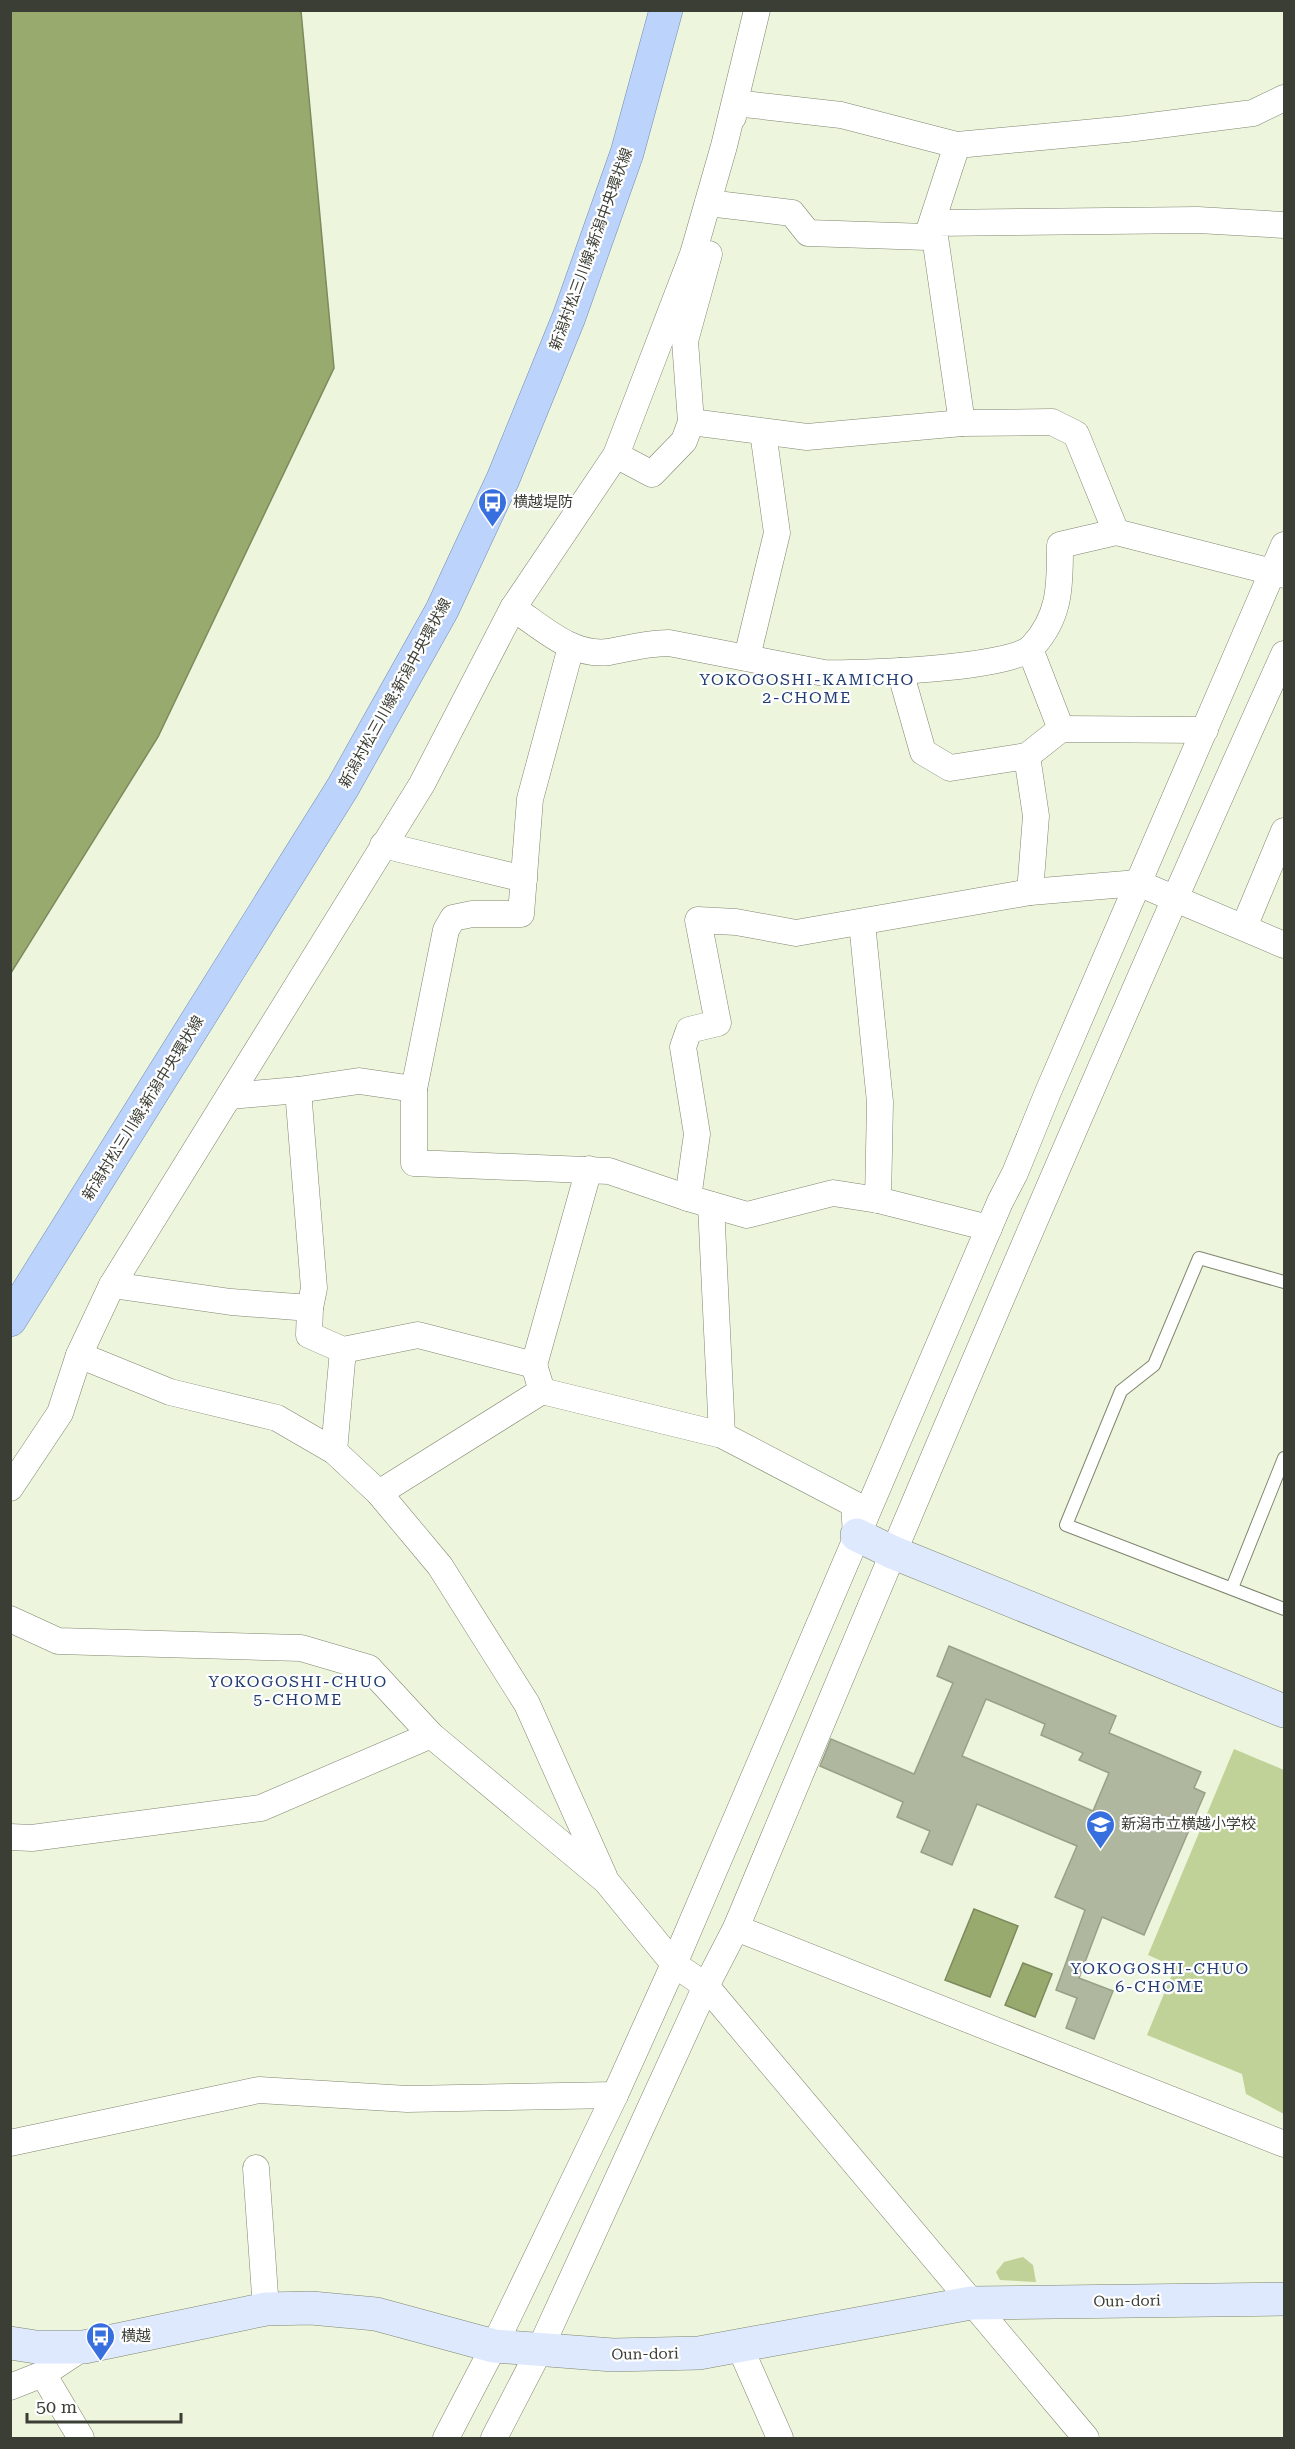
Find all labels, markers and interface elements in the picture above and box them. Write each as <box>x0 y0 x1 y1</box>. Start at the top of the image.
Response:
street label: 新潟村松三川線;新潟中央環状線 <box>546 145 636 353</box>
bus stop icon: 横越堤防 <box>476 486 508 528</box>
place label: 横越堤防 <box>513 493 573 511</box>
street label: 新潟村松三川線;新潟中央環状線 <box>335 595 455 791</box>
district label: YOKOGOSHI-KAMICHO 2-CHOME <box>699 670 915 707</box>
street label: 新潟村松三川線;新潟中央環状線 <box>79 1012 207 1204</box>
district label: YOKOGOSHI-CHUO 5-CHOME <box>208 1672 388 1709</box>
school or university icon: 新潟市立横越小学校 <box>1084 1808 1116 1850</box>
place label: 新潟市立横越小学校 <box>1121 1815 1256 1833</box>
district label: YOKOGOSHI-CHUO 6-CHOME <box>1070 1959 1250 1996</box>
street label: Oun-dori <box>1093 2291 1161 2311</box>
bus stop icon: 横越 <box>84 2320 116 2362</box>
place label: 横越 <box>121 2327 151 2345</box>
street label: Oun-dori <box>611 2344 679 2364</box>
scale bar <box>27 2386 182 2424</box>
text: 50 m <box>36 2396 77 2417</box>

